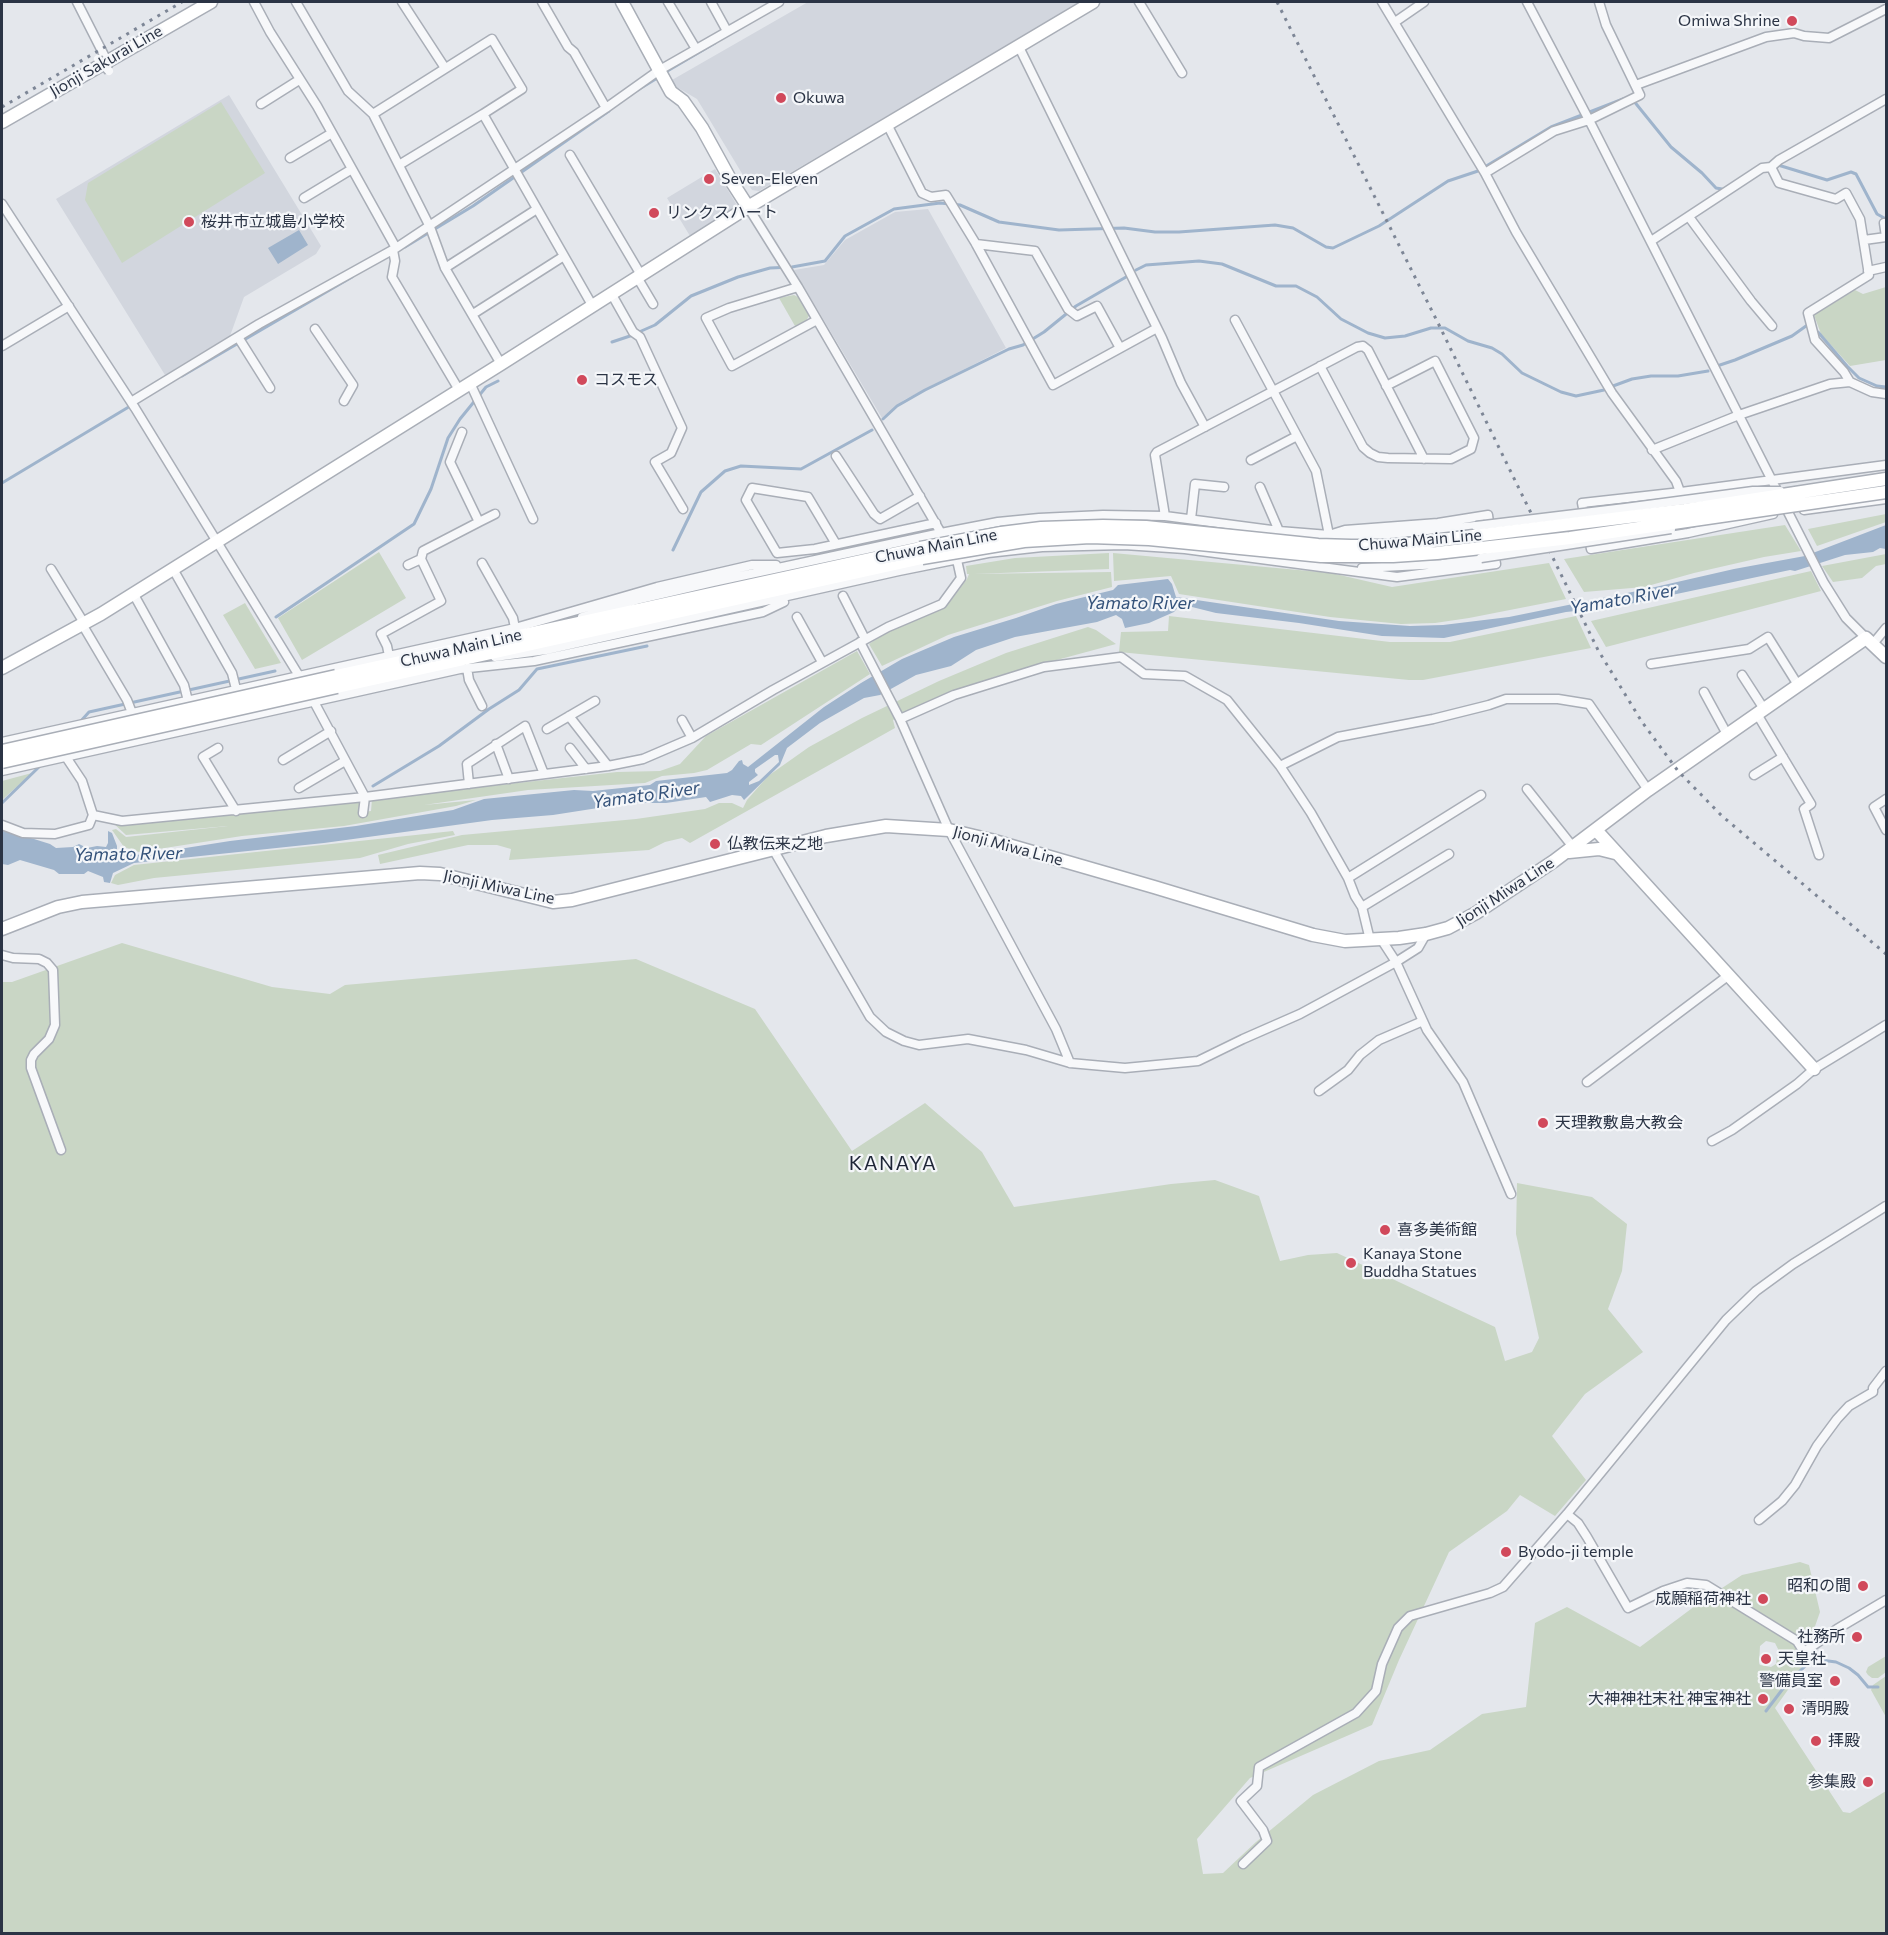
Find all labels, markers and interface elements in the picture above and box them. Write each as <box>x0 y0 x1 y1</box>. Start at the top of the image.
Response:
place label: Omiwa Shrine <box>1678 11 1780 31</box>
marker: Omiwa Shrine <box>1785 14 1799 28</box>
street label: Jionji Sakurai Line <box>46 21 166 101</box>
place label: Okuwa <box>793 88 845 108</box>
marker: Okuwa <box>774 91 788 105</box>
place label: Seven-Eleven <box>721 169 818 189</box>
marker: Seven-Eleven <box>702 172 716 186</box>
place label: リンクスハート <box>666 203 778 223</box>
marker: リンクスハート <box>647 206 661 220</box>
place label: 桜井市立城島小学校 <box>201 212 345 232</box>
marker: 桜井市立城島小学校 <box>182 215 196 229</box>
place label: コスモス <box>594 370 658 390</box>
marker: コスモス <box>575 373 589 387</box>
street label: Chuwa Main Line <box>873 525 999 567</box>
street label: Chuwa Main Line <box>1357 525 1483 555</box>
water label: Yamato River <box>1568 579 1678 619</box>
water label: Yamato River <box>1086 592 1194 614</box>
street label: Chuwa Main Line <box>398 625 524 671</box>
water label: Yamato River <box>591 777 701 813</box>
street label: Jionji Miwa Line <box>951 822 1065 870</box>
place label: 仏教伝来之地 <box>727 834 823 854</box>
marker: 仏教伝来之地 <box>708 837 722 851</box>
water label: Yamato River <box>74 842 182 866</box>
street label: Jionji Miwa Line <box>1452 853 1558 931</box>
street label: Jionji Miwa Line <box>442 866 556 908</box>
place label: 天理教敷島大教会 <box>1555 1113 1683 1133</box>
marker: 天理教敷島大教会 <box>1536 1116 1550 1130</box>
district label: KANAYA <box>849 1151 937 1175</box>
place label: 喜多美術館 <box>1397 1220 1477 1240</box>
marker: 喜多美術館 <box>1378 1223 1392 1237</box>
place label: Kanaya Stone Buddha Statues <box>1363 1244 1477 1282</box>
marker: Kanaya Stone Buddha Statues <box>1344 1256 1358 1270</box>
place label: Byodo-ji temple <box>1518 1542 1633 1562</box>
marker: Byodo-ji temple <box>1499 1545 1513 1559</box>
place label: 昭和の間 <box>1787 1576 1851 1596</box>
marker: 昭和の間 <box>1856 1579 1870 1593</box>
place label: 成願稲荷神社 <box>1655 1589 1751 1609</box>
marker: 成願稲荷神社 <box>1756 1592 1770 1606</box>
place label: 社務所 <box>1797 1627 1845 1647</box>
marker: 社務所 <box>1850 1630 1864 1644</box>
place label: 天皇社 <box>1778 1649 1826 1669</box>
marker: 天皇社 <box>1759 1652 1773 1666</box>
place label: 警備員室 <box>1759 1671 1823 1691</box>
marker: 警備員室 <box>1828 1674 1842 1688</box>
place label: 大神神社末社 神宝神社 <box>1588 1689 1751 1709</box>
marker: 大神神社末社 神宝神社 <box>1756 1692 1770 1706</box>
place label: 清明殿 <box>1801 1699 1849 1719</box>
marker: 清明殿 <box>1782 1702 1796 1716</box>
place label: 拝殿 <box>1828 1731 1860 1751</box>
marker: 拝殿 <box>1809 1734 1823 1748</box>
place label: 参集殿 <box>1808 1772 1856 1792</box>
marker: 参集殿 <box>1861 1775 1875 1789</box>

